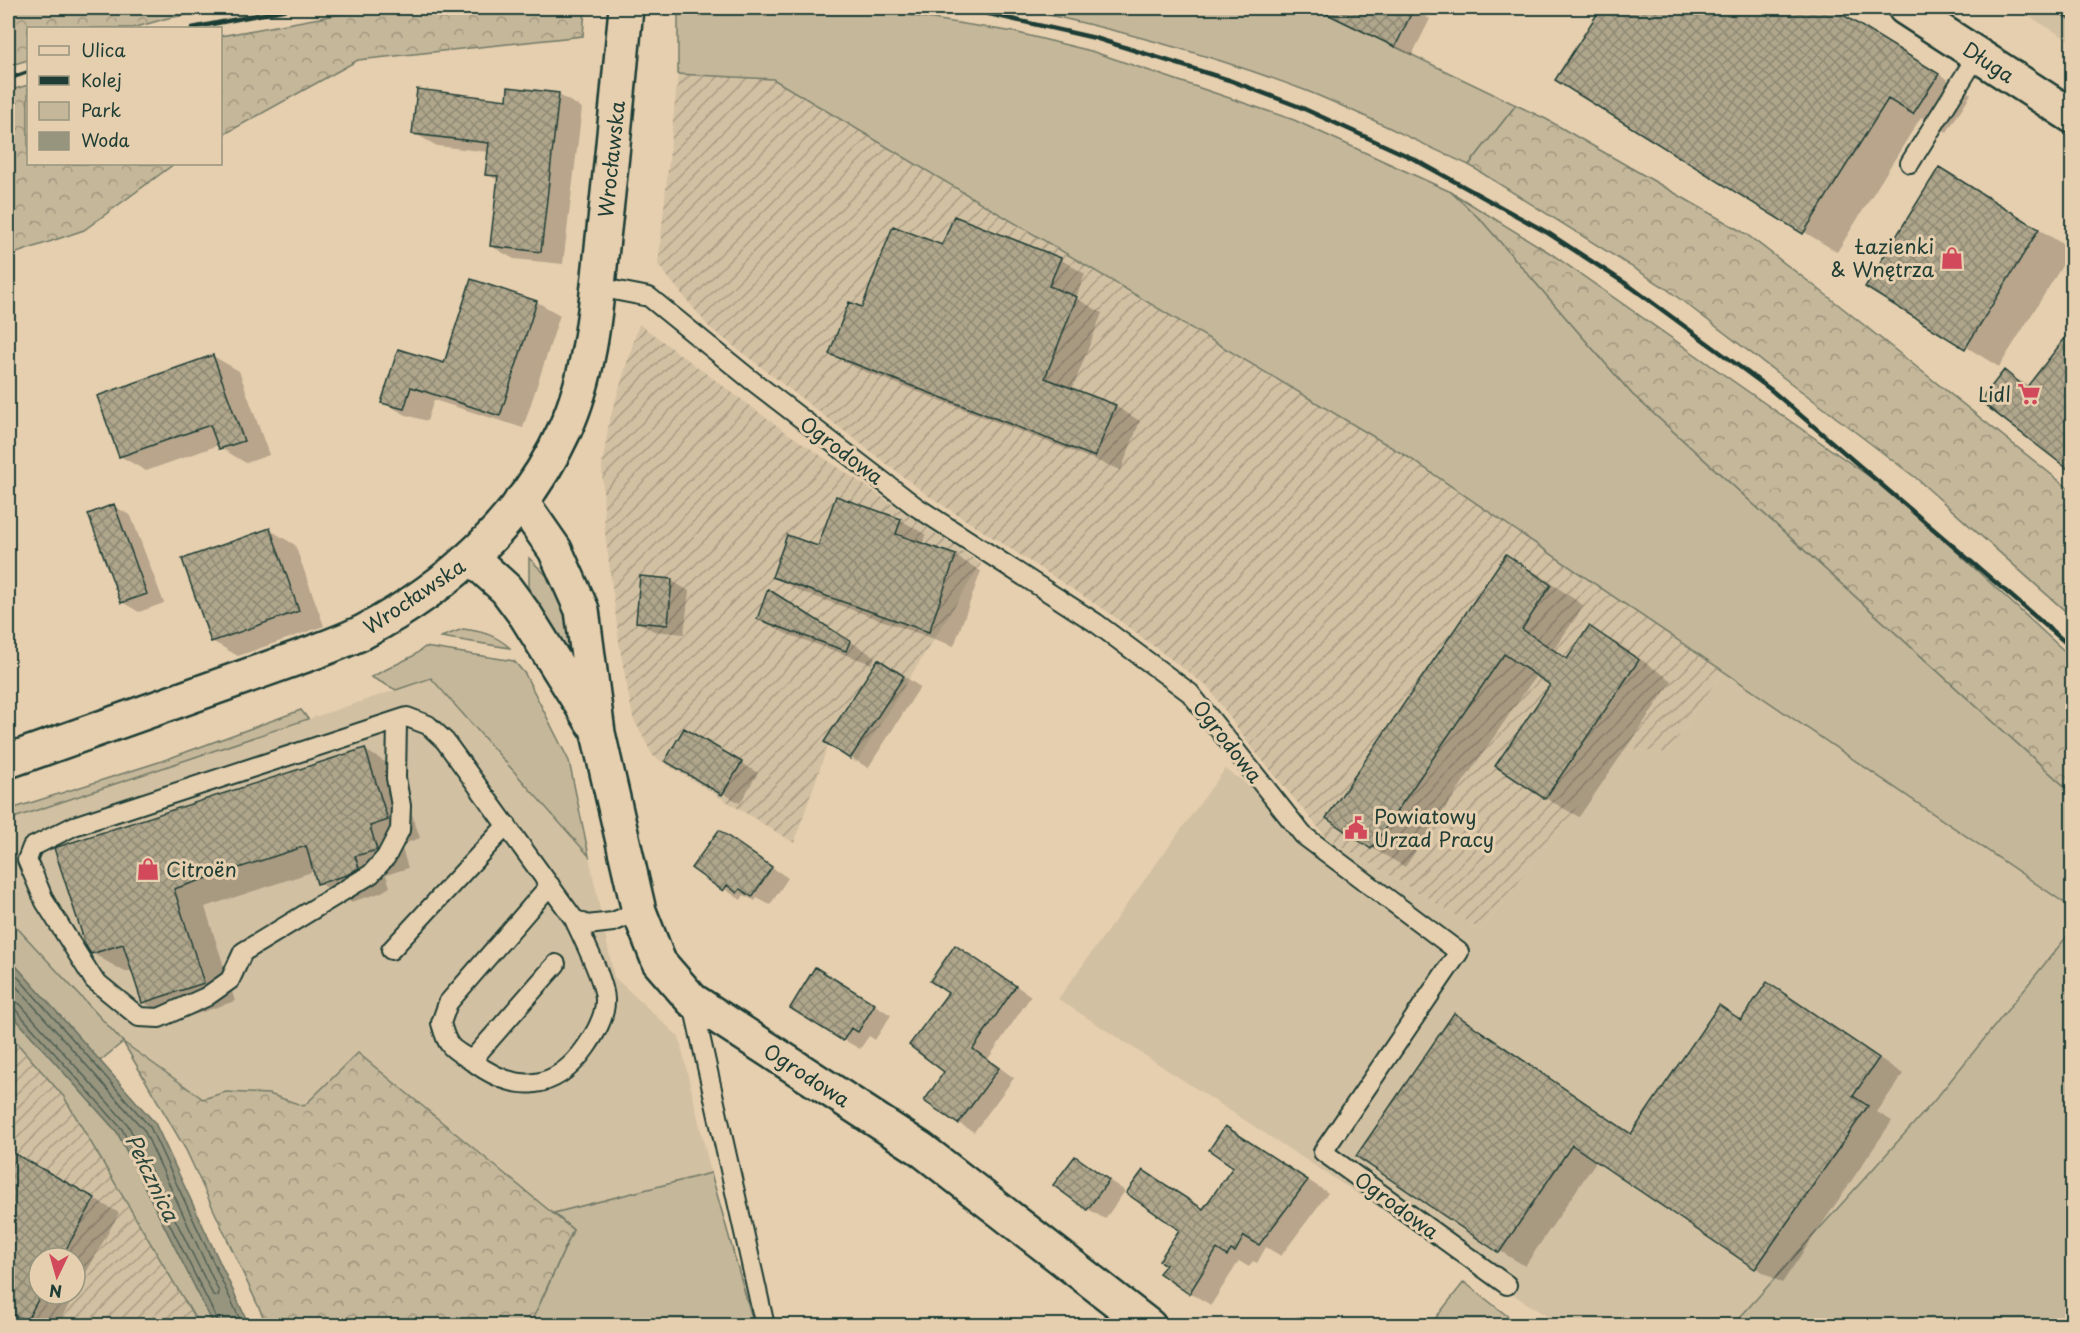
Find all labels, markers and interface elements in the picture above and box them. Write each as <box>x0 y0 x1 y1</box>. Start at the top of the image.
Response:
legend <box>27 27 222 165</box>
street label: Długa <box>1957 34 2021 90</box>
text: Ulica <box>81 36 126 63</box>
text: Kolej <box>81 66 122 93</box>
text: Park <box>81 96 121 123</box>
street label: Wrocławska <box>590 99 632 219</box>
text: Woda <box>81 126 130 153</box>
place label: Łazienki & Wnętrza <box>1831 231 1934 284</box>
shop icon: Łazienki & Wnętrza <box>1939 245 1965 271</box>
place label: Lidl <box>1978 379 2011 409</box>
supermarket icon: Lidl <box>2016 381 2042 407</box>
street label: Ogrodowa <box>794 409 891 492</box>
street label: Wrocławska <box>357 551 471 641</box>
street label: Ogrodowa <box>1186 693 1270 789</box>
place label: Powiatowy Urzad Pracy <box>1374 801 1494 854</box>
public building icon: Powiatowy Urzad Pracy <box>1343 815 1369 841</box>
place label: Citroën <box>166 854 237 884</box>
shop icon: Citroën <box>135 856 161 882</box>
street label: Ogrodowa <box>758 1036 857 1115</box>
water label: Pełcznica <box>118 1128 188 1227</box>
street label: Ogrodowa <box>1349 1164 1446 1246</box>
north arrow <box>27 1246 87 1306</box>
text: N <box>48 1279 63 1304</box>

